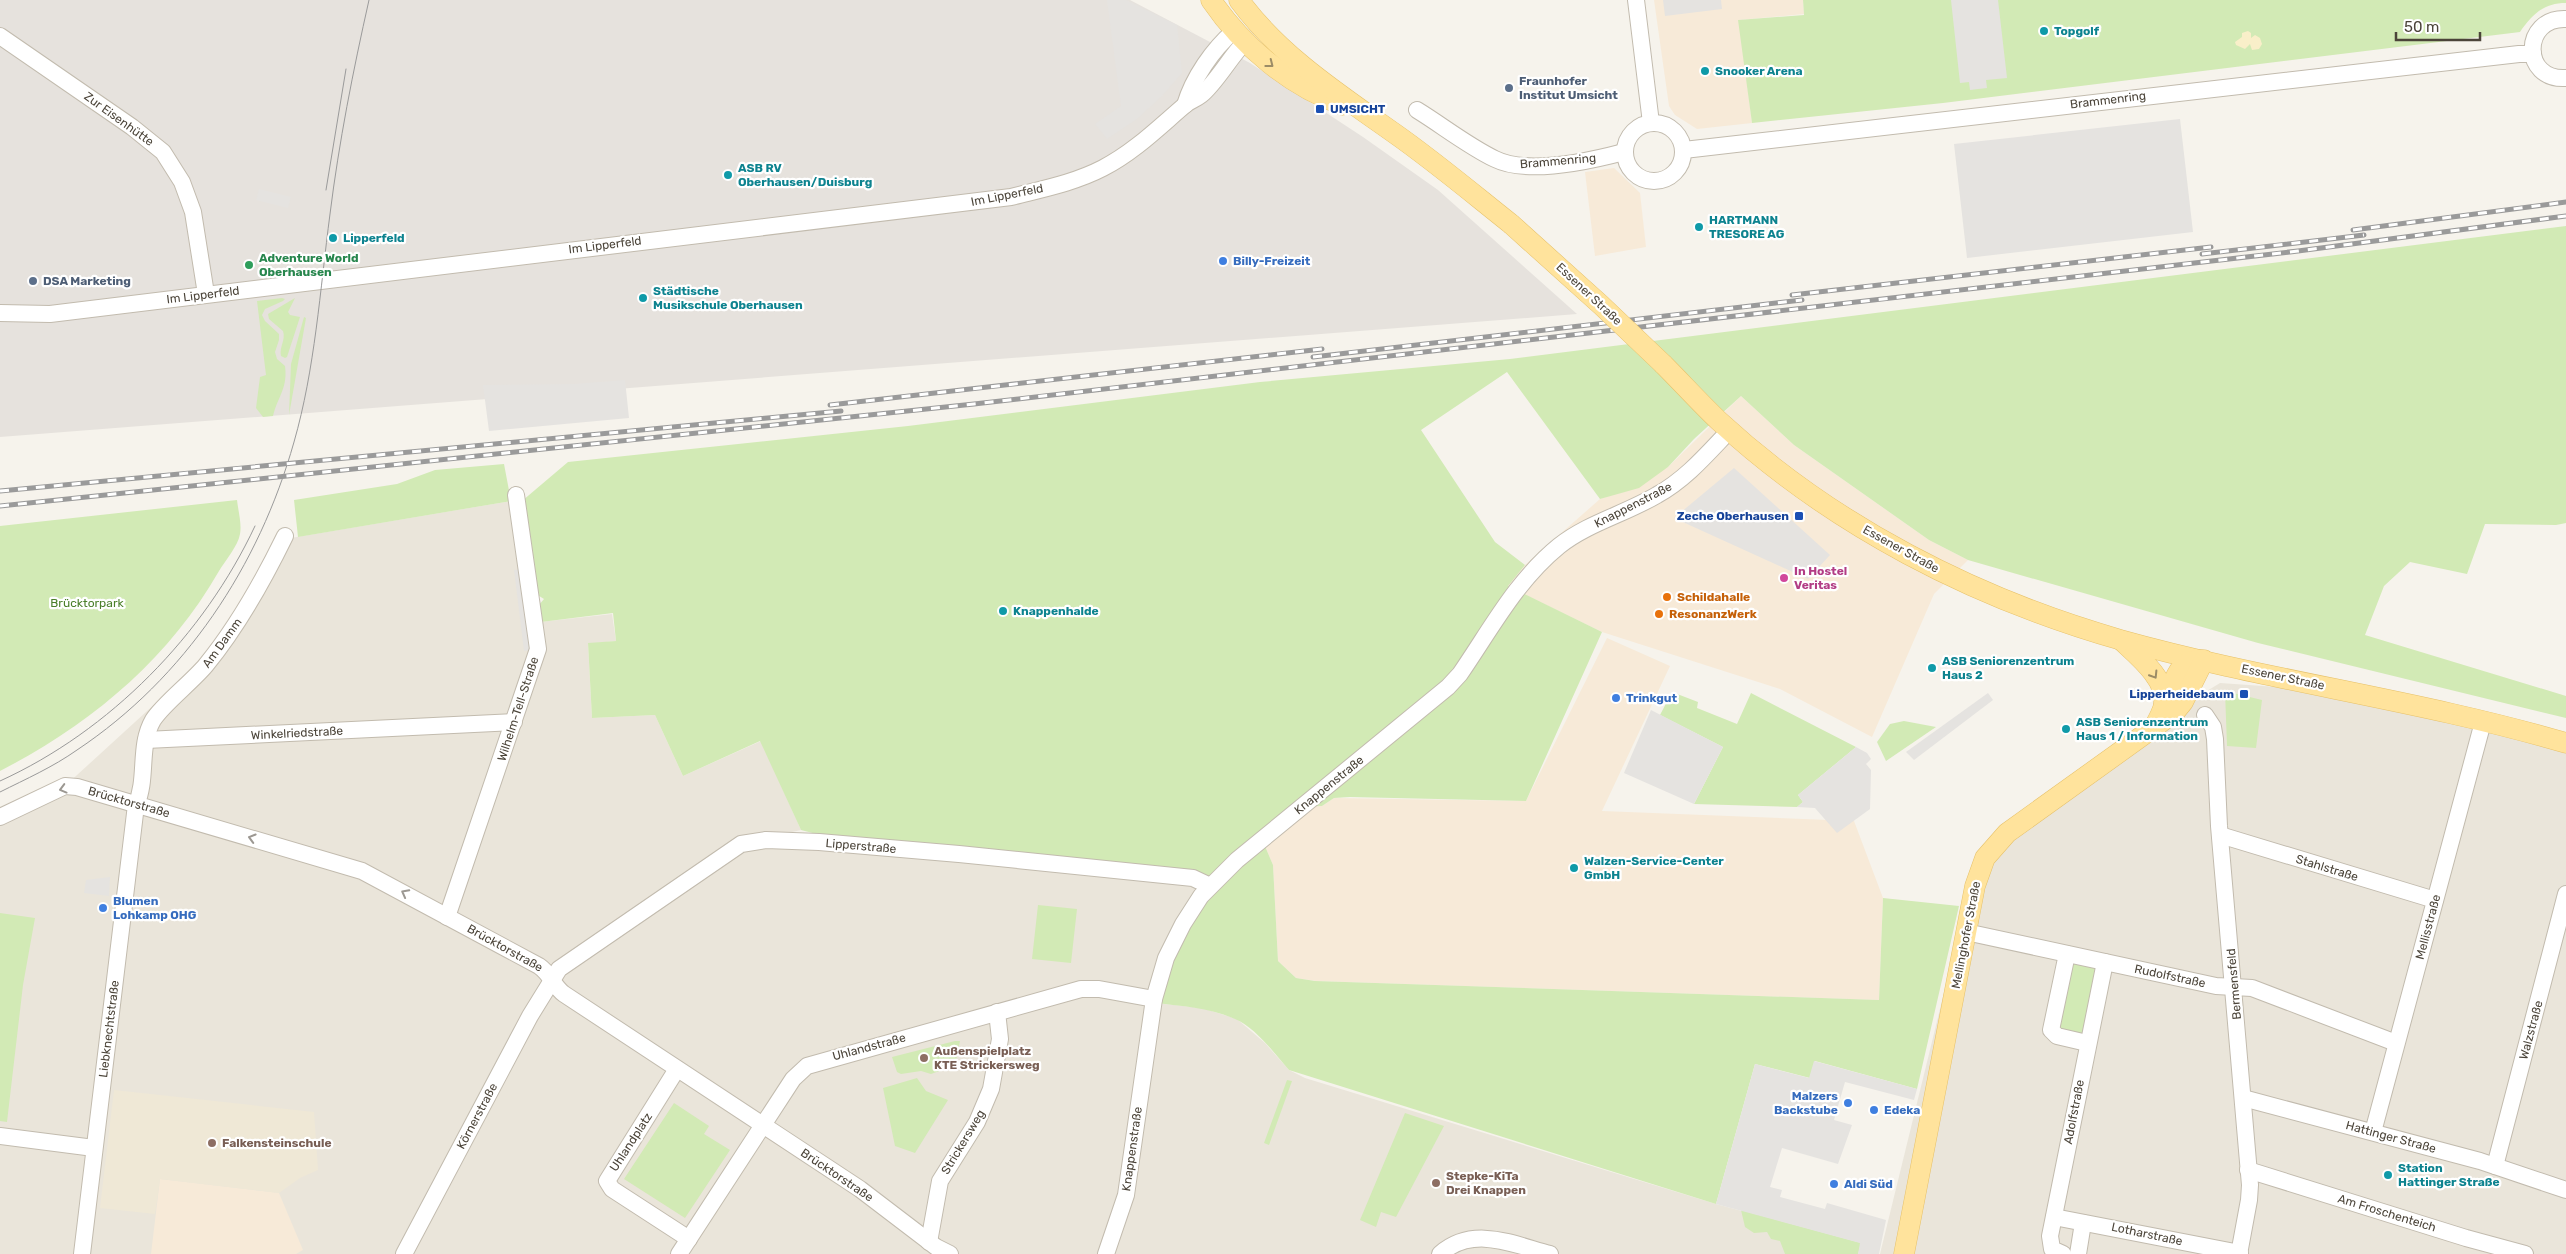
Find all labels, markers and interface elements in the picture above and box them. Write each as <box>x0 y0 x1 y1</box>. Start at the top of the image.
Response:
scale bar <box>2396 10 2480 42</box>
text: 50 m <box>2404 18 2439 36</box>
place label: Topgolf <box>2054 24 2100 38</box>
marker: Topgolf <box>2038 25 2050 37</box>
one-way arrow <box>1264 58 1273 66</box>
place label: Snooker Arena <box>1715 64 1803 78</box>
marker: Snooker Arena <box>1699 65 1711 77</box>
place label: Fraunhofer Institut Umsicht <box>1519 74 1618 102</box>
marker: Fraunhofer Institut Umsicht <box>1503 82 1515 94</box>
street label: Brammenring <box>2069 88 2147 112</box>
street label: Zur Eisenhütte <box>82 89 157 149</box>
place label: UMSICHT <box>1330 102 1386 116</box>
marker: UMSICHT <box>1314 103 1326 115</box>
street label: Brammenring <box>1519 151 1597 171</box>
place label: ASB RV Oberhausen/Duisburg <box>738 161 872 189</box>
marker: ASB RV Oberhausen/Duisburg <box>722 169 734 181</box>
street label: Im Lipperfeld <box>970 181 1044 209</box>
place label: HARTMANN TRESORE AG <box>1709 213 1785 241</box>
marker: HARTMANN TRESORE AG <box>1693 221 1705 233</box>
place label: Lipperfeld <box>343 231 405 245</box>
marker: Lipperfeld <box>327 232 339 244</box>
street label: Im Lipperfeld <box>568 234 642 256</box>
place label: Adventure World Oberhausen <box>259 251 359 279</box>
place label: Billy-Freizeit <box>1233 254 1311 268</box>
marker: Billy-Freizeit <box>1217 255 1229 267</box>
marker: Adventure World Oberhausen <box>243 259 255 271</box>
street label: Essener Straße <box>1553 260 1625 328</box>
place label: DSA Marketing <box>43 274 131 288</box>
marker: DSA Marketing <box>27 275 39 287</box>
street label: Im Lipperfeld <box>166 284 240 306</box>
place label: Städtische Musikschule Oberhausen <box>653 284 803 312</box>
marker: Städtische Musikschule Oberhausen <box>637 292 649 304</box>
street label: Knappenstraße <box>1592 479 1674 531</box>
place label: Zeche Oberhausen <box>1677 509 1789 523</box>
marker: Zeche Oberhausen <box>1793 510 1805 522</box>
street label: Essener Straße <box>1861 522 1942 576</box>
place label: In Hostel Veritas <box>1794 564 1847 592</box>
marker: In Hostel Veritas <box>1778 572 1790 584</box>
place label: Schildahalle <box>1677 590 1750 604</box>
marker: Schildahalle <box>1661 591 1673 603</box>
park label: Brücktorpark <box>50 596 124 610</box>
place label: Knappenhalde <box>1013 604 1099 618</box>
marker: Knappenhalde <box>997 605 1009 617</box>
place label: ResonanzWerk <box>1669 607 1757 621</box>
marker: ResonanzWerk <box>1653 608 1665 620</box>
street label: Am Damm <box>199 615 245 671</box>
place label: ASB Seniorenzentrum Haus 2 <box>1942 654 2074 682</box>
street label: Wilhelm-Tell-Straße <box>494 655 542 763</box>
street label: Essener Straße <box>2240 661 2326 693</box>
marker: ASB Seniorenzentrum Haus 2 <box>1926 662 1938 674</box>
one-way arrow <box>2147 669 2157 678</box>
place label: Lipperheidebaum <box>2129 687 2234 701</box>
marker: Lipperheidebaum <box>2238 688 2250 700</box>
place label: Trinkgut <box>1626 691 1678 705</box>
marker: Trinkgut <box>1610 692 1622 704</box>
place label: ASB Seniorenzentrum Haus 1 / Information <box>2076 715 2208 743</box>
marker: ASB Seniorenzentrum Haus 1 / Information <box>2060 723 2072 735</box>
street label: Winkelriedstraße <box>251 724 344 742</box>
street label: Knappenstraße <box>1292 753 1367 817</box>
one-way arrow <box>59 783 67 794</box>
street label: Brücktorstraße <box>86 784 172 820</box>
one-way arrow <box>249 834 257 844</box>
street label: Lipperstraße <box>825 836 897 856</box>
street label: Stahlstraße <box>2294 852 2360 884</box>
place label: Walzen-Service-Center GmbH <box>1584 854 1724 882</box>
marker: Walzen-Service-Center GmbH <box>1568 862 1580 874</box>
street label: Mellinghofer Straße <box>1949 880 1983 990</box>
one-way arrow <box>401 889 410 899</box>
street label: Mellisstraße <box>2413 893 2443 961</box>
place label: Blumen Lohkamp OHG <box>113 894 197 922</box>
marker: Blumen Lohkamp OHG <box>97 902 109 914</box>
street label: Brücktorstraße <box>465 921 546 975</box>
street label: Bermensfeld <box>2224 948 2244 1020</box>
street label: Rudolfstraße <box>2133 962 2207 990</box>
street label: Liebknechtstraße <box>96 979 122 1078</box>
street label: Walzstraße <box>2516 999 2546 1061</box>
street label: Uhlandstraße <box>831 1030 907 1064</box>
place label: Außenspielplatz KTE Strickersweg <box>934 1044 1040 1072</box>
marker: Außenspielplatz KTE Strickersweg <box>918 1052 930 1064</box>
street label: Adolfstraße <box>2061 1078 2087 1145</box>
street label: Körnerstraße <box>454 1080 500 1151</box>
place label: Malzers Backstube <box>1774 1089 1838 1117</box>
marker: Malzers Backstube <box>1842 1097 1854 1109</box>
place label: Edeka <box>1884 1103 1920 1117</box>
marker: Edeka <box>1868 1104 1880 1116</box>
street label: Knappenstraße <box>1119 1106 1145 1192</box>
street label: Strickersweg <box>938 1107 988 1177</box>
street label: Uhlandplatz <box>607 1110 655 1174</box>
street label: Hattinger Straße <box>2344 1118 2438 1156</box>
place label: Falkensteinschule <box>222 1136 332 1150</box>
marker: Falkensteinschule <box>206 1137 218 1149</box>
street label: Brücktorstraße <box>798 1146 876 1205</box>
place label: Station Hattinger Straße <box>2398 1161 2500 1189</box>
place label: Stepke-KiTa Drei Knappen <box>1446 1169 1526 1197</box>
marker: Station Hattinger Straße <box>2382 1169 2394 1181</box>
marker: Stepke-KiTa Drei Knappen <box>1430 1177 1442 1189</box>
place label: Aldi Süd <box>1844 1177 1893 1191</box>
marker: Aldi Süd <box>1828 1178 1840 1190</box>
street label: Am Froschenteich <box>2336 1191 2438 1235</box>
street label: Lotharstraße <box>2110 1220 2184 1248</box>

